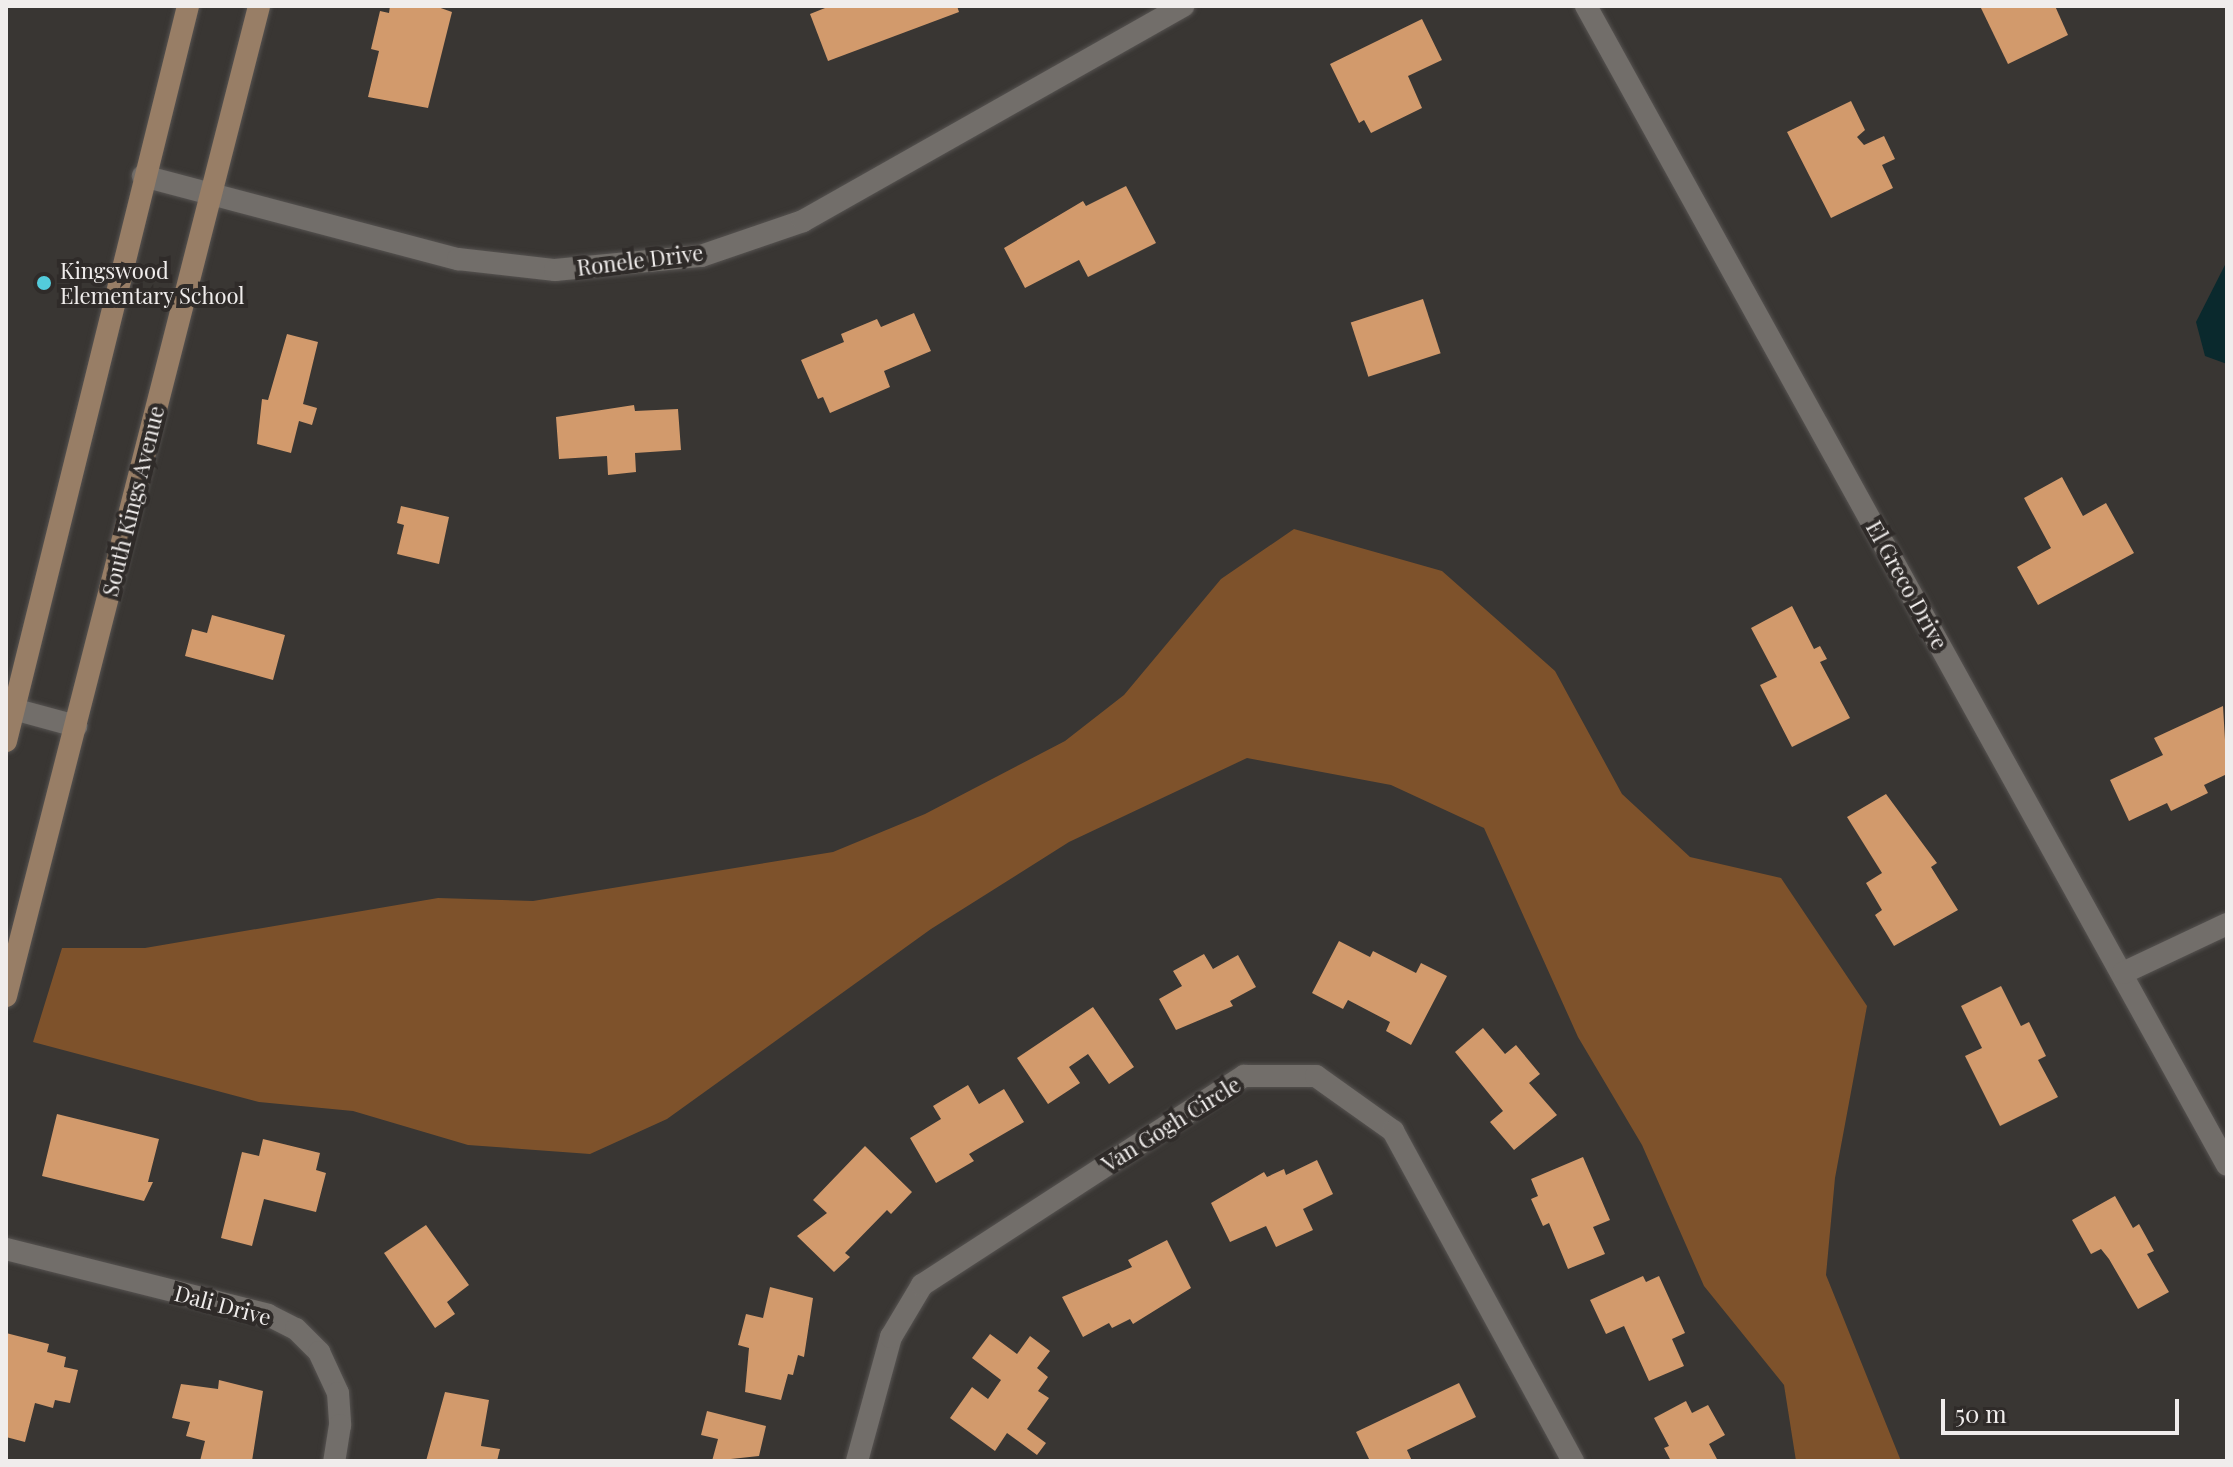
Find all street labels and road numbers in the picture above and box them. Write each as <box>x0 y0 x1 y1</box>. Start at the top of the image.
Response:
street label: Ronele Drive <box>575 239 705 281</box>
street label: South Kings Avenue <box>96 403 170 599</box>
street label: El Greco Drive <box>1861 516 1953 654</box>
street label: Van Gogh Circle <box>1097 1071 1245 1177</box>
street label: Dali Drive <box>172 1279 274 1331</box>

